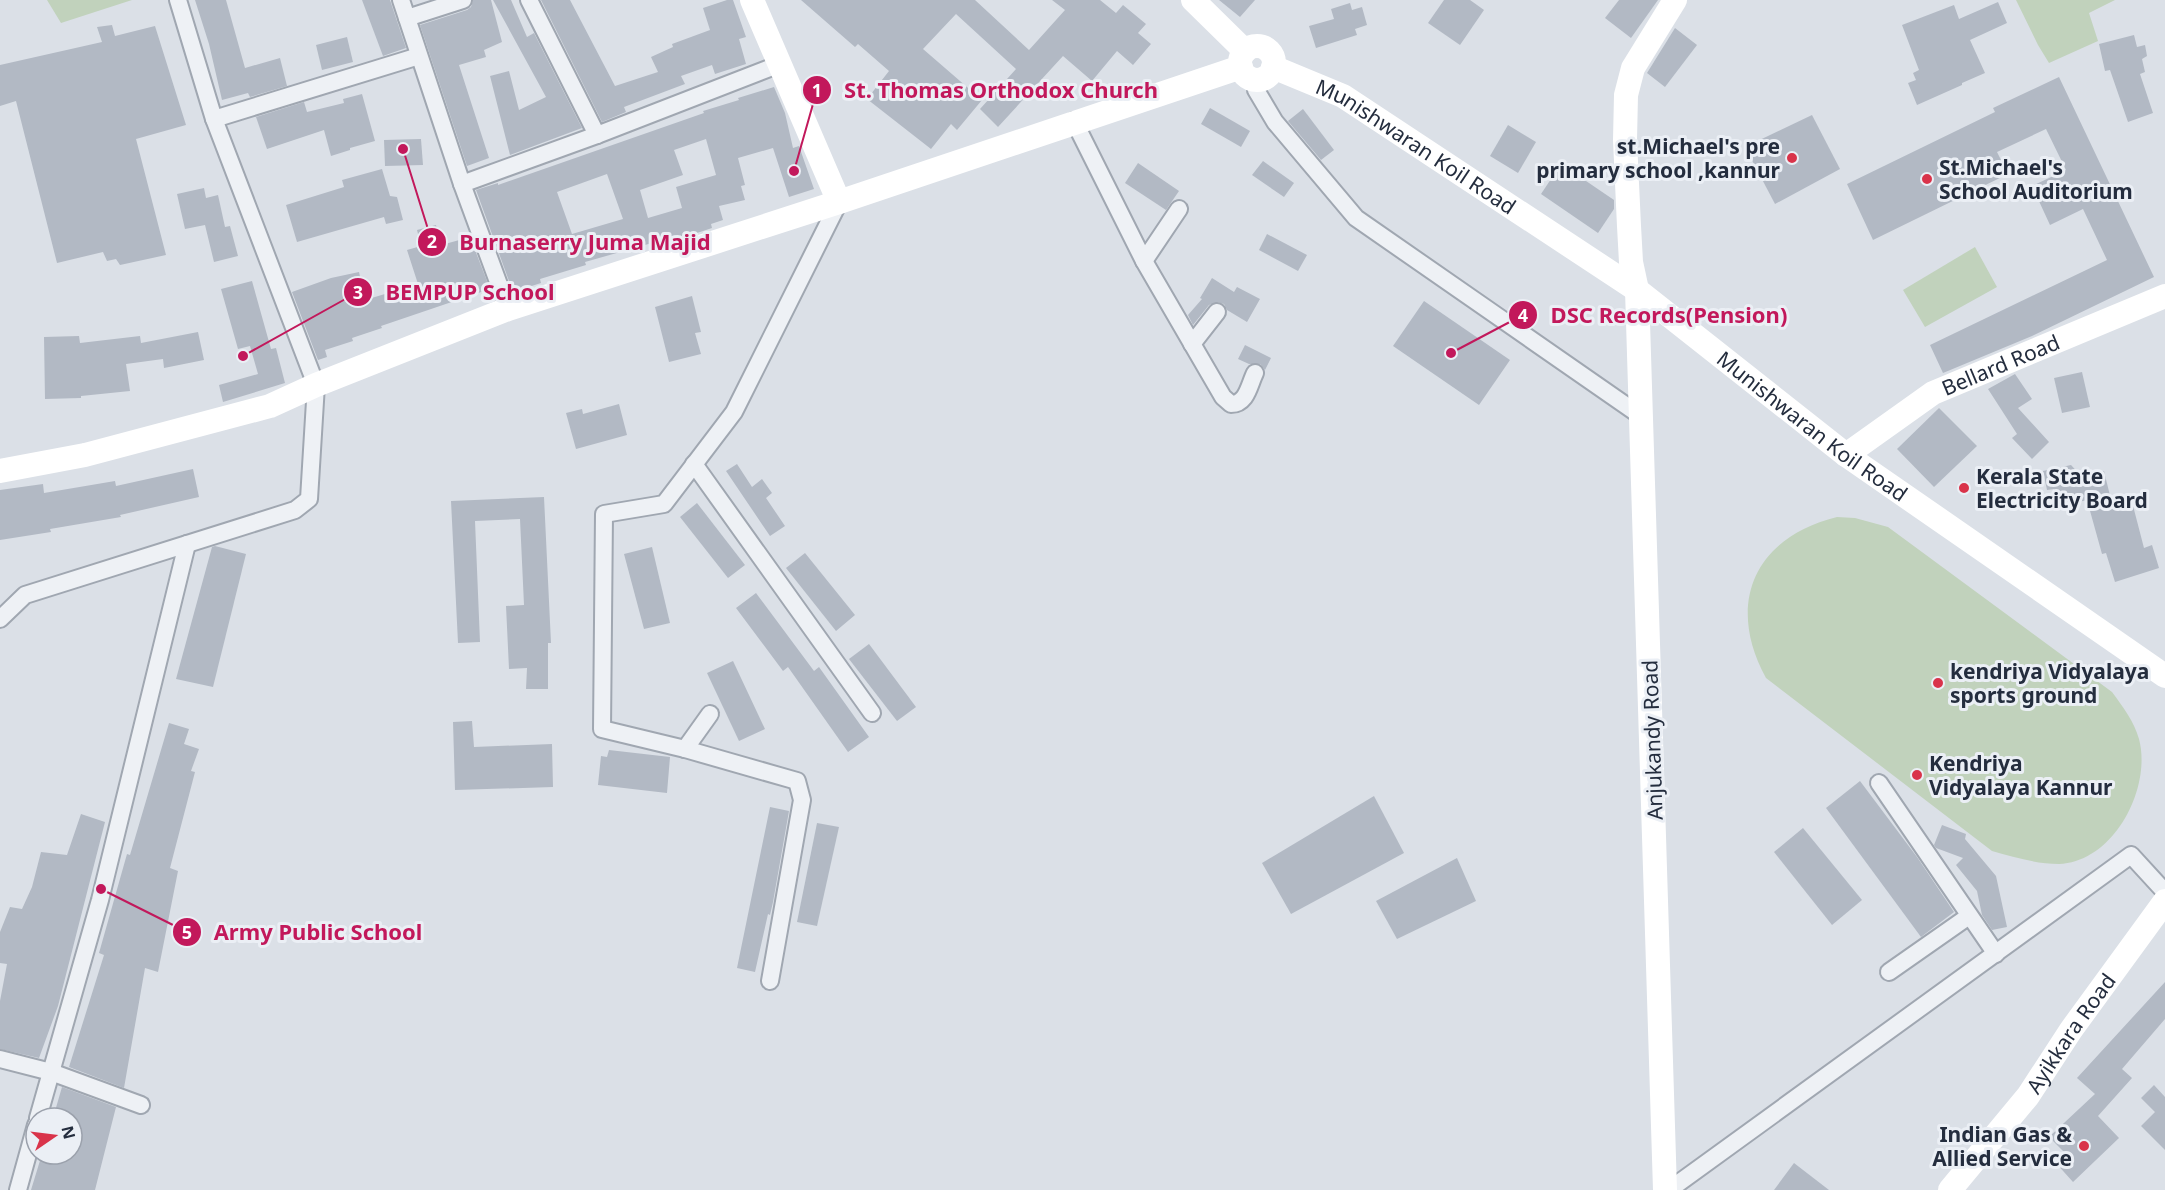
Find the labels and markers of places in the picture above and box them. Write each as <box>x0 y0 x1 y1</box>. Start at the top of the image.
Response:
callout: St. Thomas Orthodox Church <box>802 70 1170 110</box>
place label: st.Michael's pre primary school ,kannur <box>1536 132 1781 184</box>
marker: st.Michael's pre primary school ,kannur <box>1785 151 1799 165</box>
place label: St.Michael's School Auditorium <box>1939 153 2133 205</box>
marker: St.Michael's School Auditorium <box>1920 172 1934 186</box>
callout: Burnaserry Juma Majid <box>417 222 722 262</box>
callout: BEMPUP School <box>343 272 567 312</box>
callout: DSC Records(Pension) <box>1508 295 1799 335</box>
place label: Kerala State Electricity Board <box>1976 462 2148 514</box>
marker: Kerala State Electricity Board <box>1957 481 1971 495</box>
place label: kendriya Vidyalaya sports ground <box>1950 657 2149 709</box>
marker: kendriya Vidyalaya sports ground <box>1931 676 1945 690</box>
place label: Kendriya Vidyalaya Kannur <box>1929 749 2113 801</box>
marker: Kendriya Vidyalaya Kannur <box>1910 768 1924 782</box>
callout: Army Public School <box>172 912 434 952</box>
place label: Indian Gas & Allied Service <box>1932 1120 2072 1172</box>
marker: Indian Gas & Allied Service <box>2077 1139 2091 1153</box>

